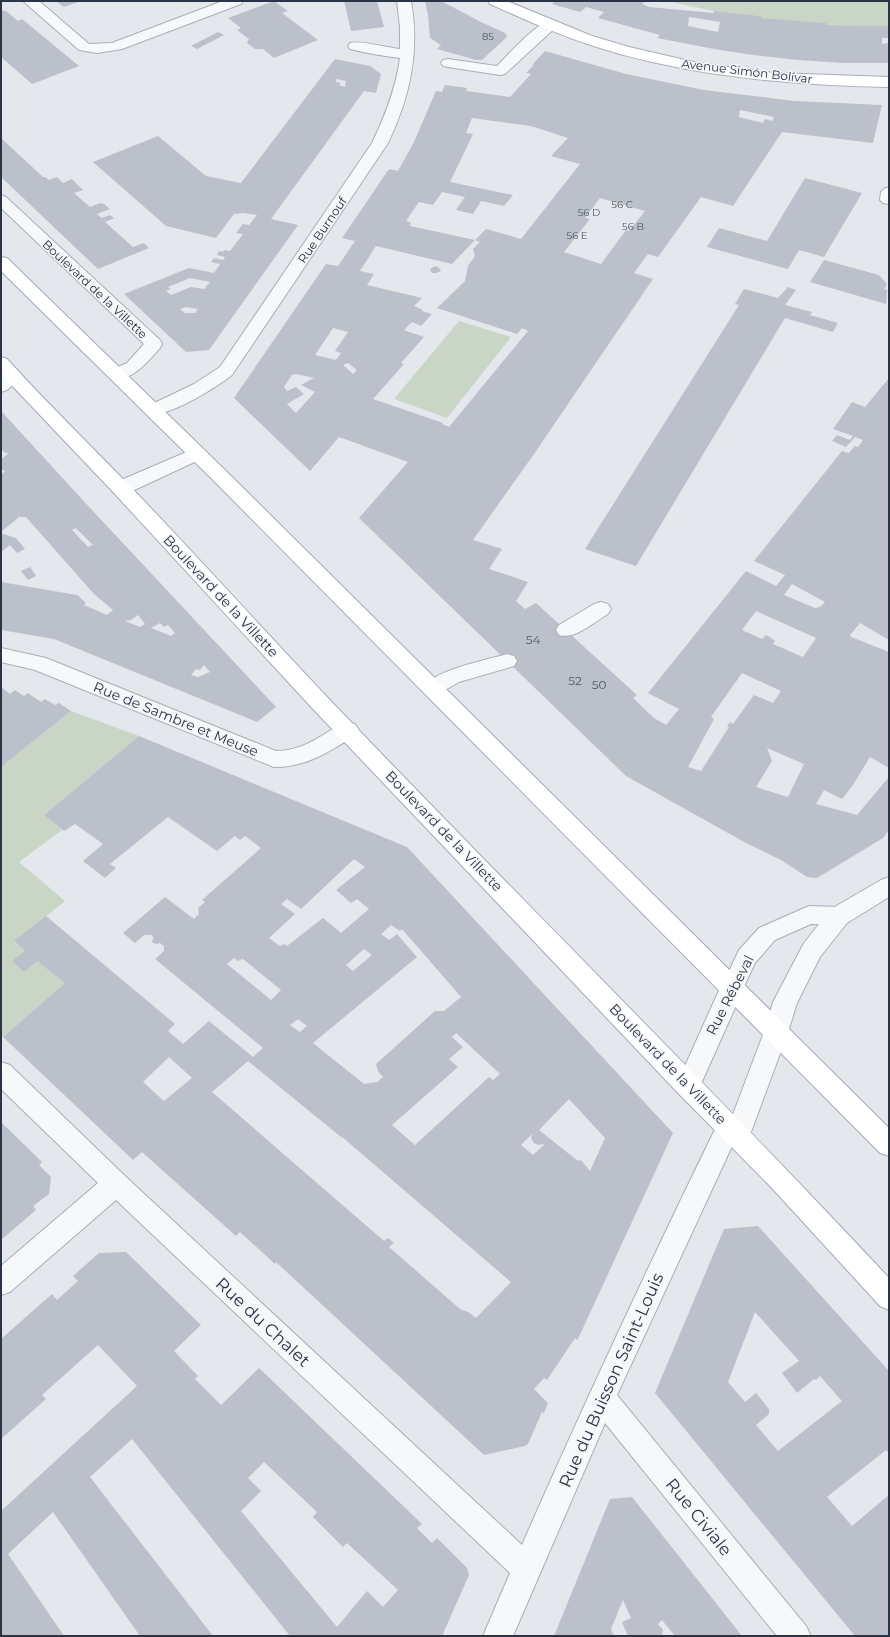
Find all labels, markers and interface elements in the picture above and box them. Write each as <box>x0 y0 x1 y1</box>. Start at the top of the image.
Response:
house number: 85 <box>482 30 494 43</box>
street label: Avenue Simón Bolívar <box>681 56 813 86</box>
street label: Rue Burnouf <box>294 193 350 266</box>
house number: 56 C <box>611 198 633 211</box>
house number: 56 D <box>578 206 600 219</box>
house number: 56 B <box>622 220 644 233</box>
house number: 56 E <box>566 229 588 242</box>
street label: Boulevard de la Villette <box>39 236 151 342</box>
street label: Boulevard de la Villette <box>160 531 282 661</box>
house number: 54 <box>526 632 540 647</box>
house number: 52 <box>568 673 582 688</box>
house number: 50 <box>592 677 606 692</box>
street label: Rue de Sambre et Meuse <box>91 678 261 760</box>
street label: Boulevard de la Villette <box>382 767 506 895</box>
street label: Rue Rébeval <box>702 952 758 1038</box>
street label: Boulevard de la Villette <box>606 1000 730 1128</box>
street label: Rue du Buisson Saint-Louis <box>555 1270 667 1490</box>
street label: Rue du Chalet <box>212 1273 314 1371</box>
street label: Rue Civiale <box>662 1474 736 1560</box>

